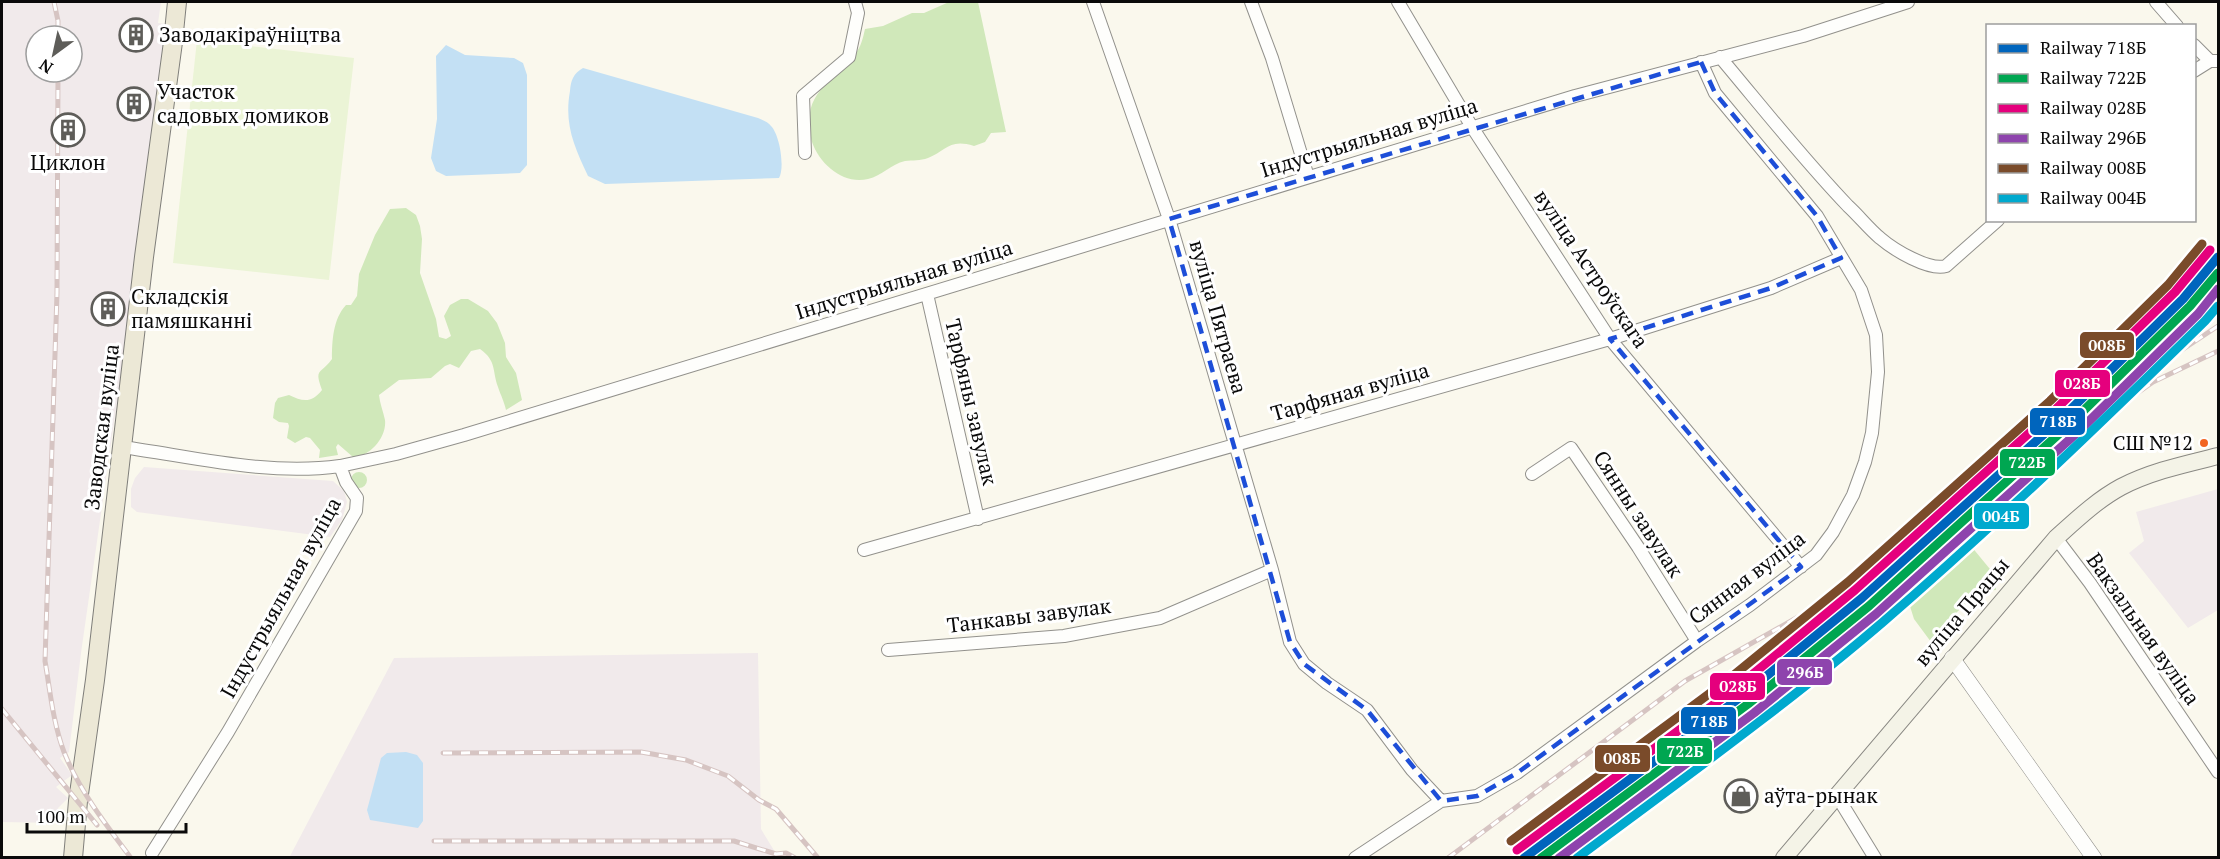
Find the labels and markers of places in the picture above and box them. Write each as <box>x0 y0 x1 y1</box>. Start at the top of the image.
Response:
building icon: Заводакіраўніцтва <box>118 17 154 53</box>
place label: Заводакіраўніцтва <box>159 20 341 48</box>
place label: Участок садовых домиков <box>157 77 329 129</box>
building icon: Участок садовых домиков <box>116 86 152 122</box>
building icon: Циклон <box>50 112 86 148</box>
place label: Циклон <box>30 148 106 176</box>
place label: Складскія памяшканні <box>131 282 252 334</box>
building icon: Складскія памяшканні <box>90 291 126 327</box>
place label: СШ №12 <box>2113 429 2193 456</box>
marker: СШ №12 <box>2198 437 2210 449</box>
shop icon: аўта-рынак <box>1723 778 1759 814</box>
place label: аўта-рынак <box>1764 781 1878 809</box>

